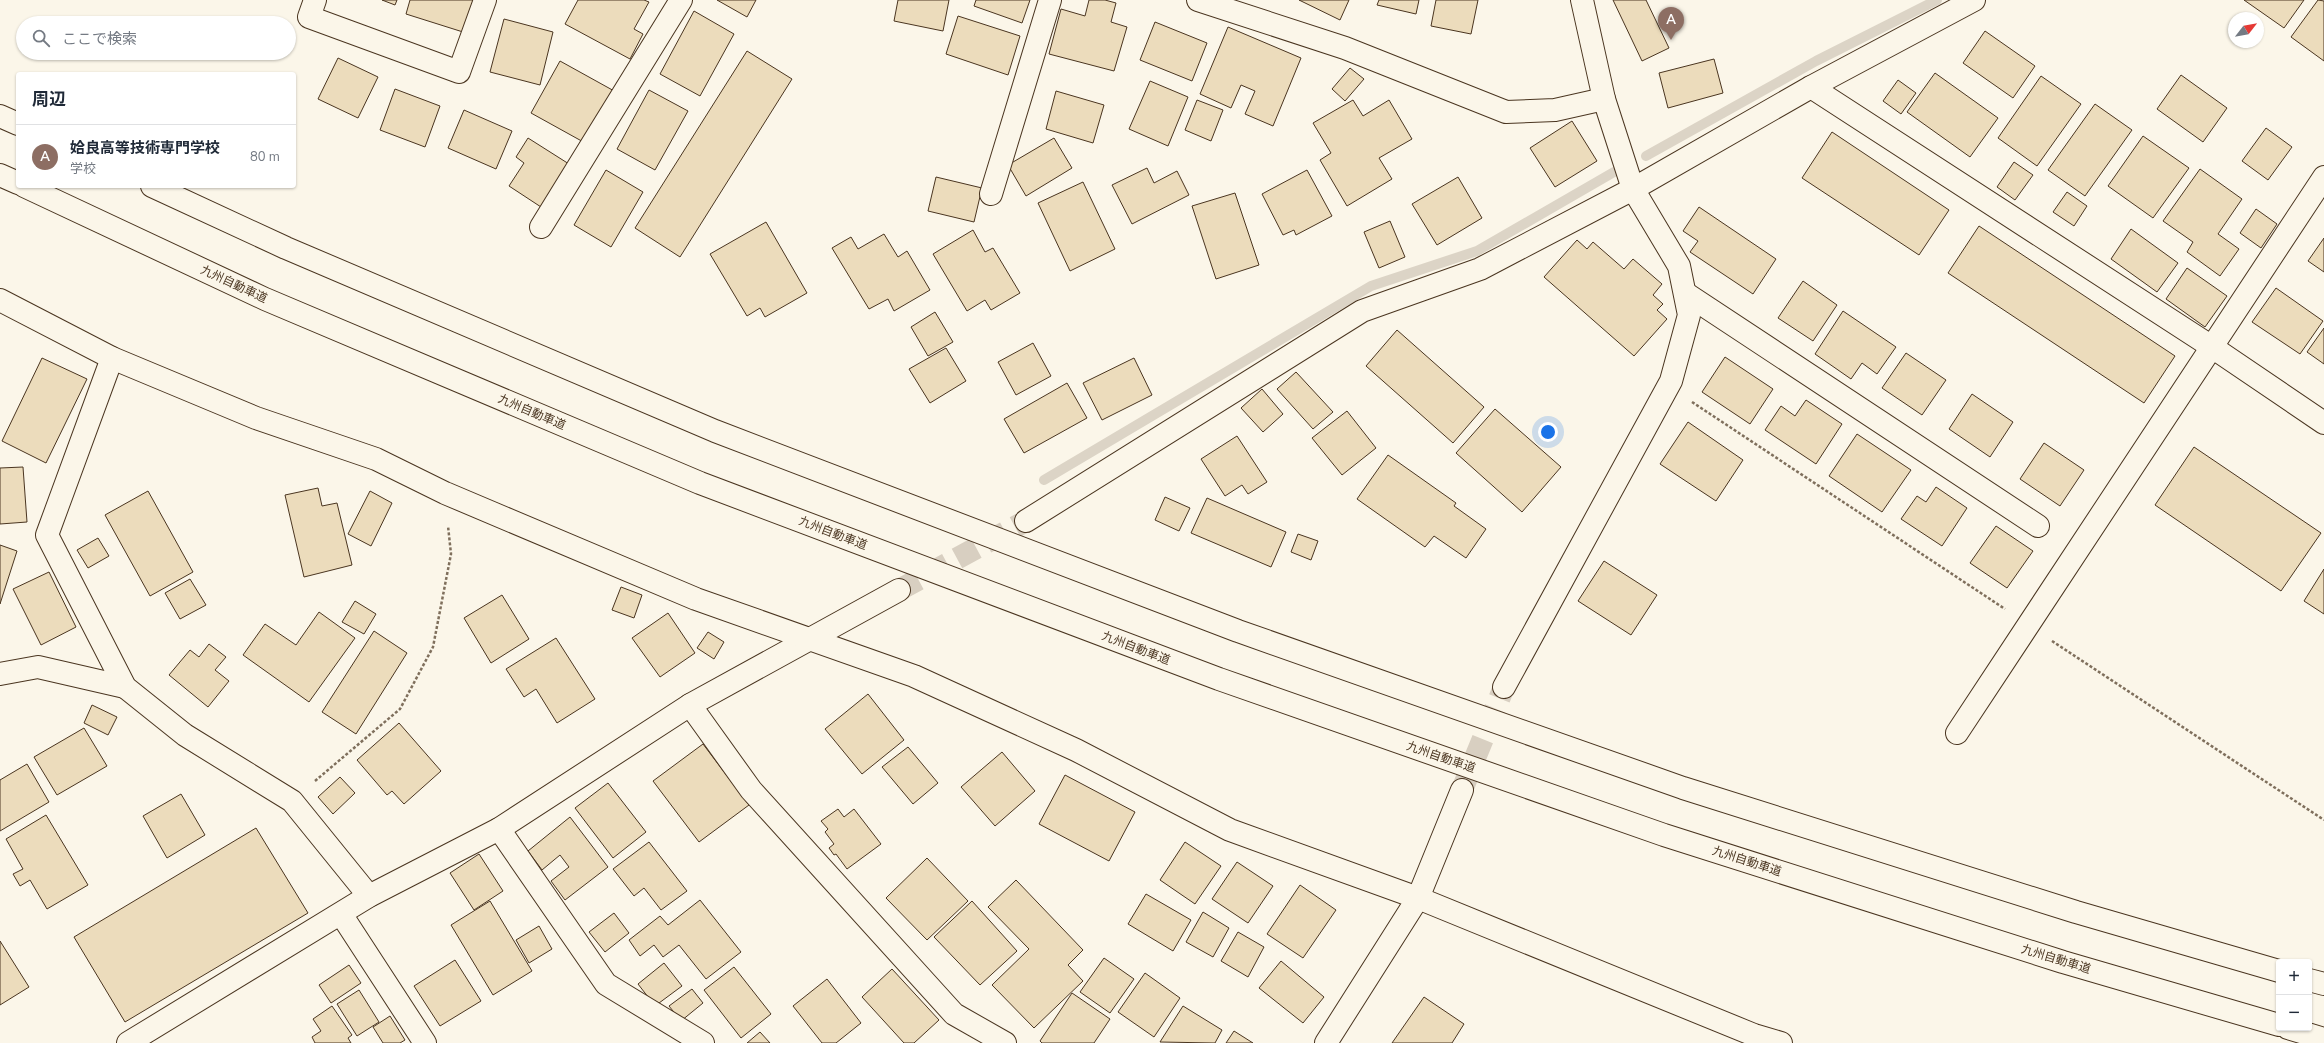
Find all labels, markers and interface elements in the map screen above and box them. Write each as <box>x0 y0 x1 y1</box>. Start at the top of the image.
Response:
pin: A <box>1658 7 1684 40</box>
north arrow <box>2228 12 2264 48</box>
search box <box>16 16 296 60</box>
icon: search <box>30 27 52 49</box>
text: ここで検索 <box>62 29 137 49</box>
text: 周辺 <box>32 88 66 111</box>
text: 姶良高等技術専門学校 <box>70 138 220 158</box>
text: A <box>40 148 50 166</box>
text: 80 m <box>250 148 280 166</box>
text: 学校 <box>70 160 96 178</box>
street label: 九州自動車道 <box>198 262 270 306</box>
street label: 九州自動車道 <box>496 391 568 433</box>
your location <box>1538 422 1558 442</box>
street label: 九州自動車道 <box>797 513 869 553</box>
street label: 九州自動車道 <box>1100 628 1172 668</box>
street label: 九州自動車道 <box>1404 738 1478 776</box>
street label: 九州自動車道 <box>1710 842 1784 880</box>
street label: 九州自動車道 <box>2019 941 2093 977</box>
map controls <box>2276 959 2312 1031</box>
button: + <box>2276 959 2312 995</box>
button: − <box>2276 995 2312 1031</box>

